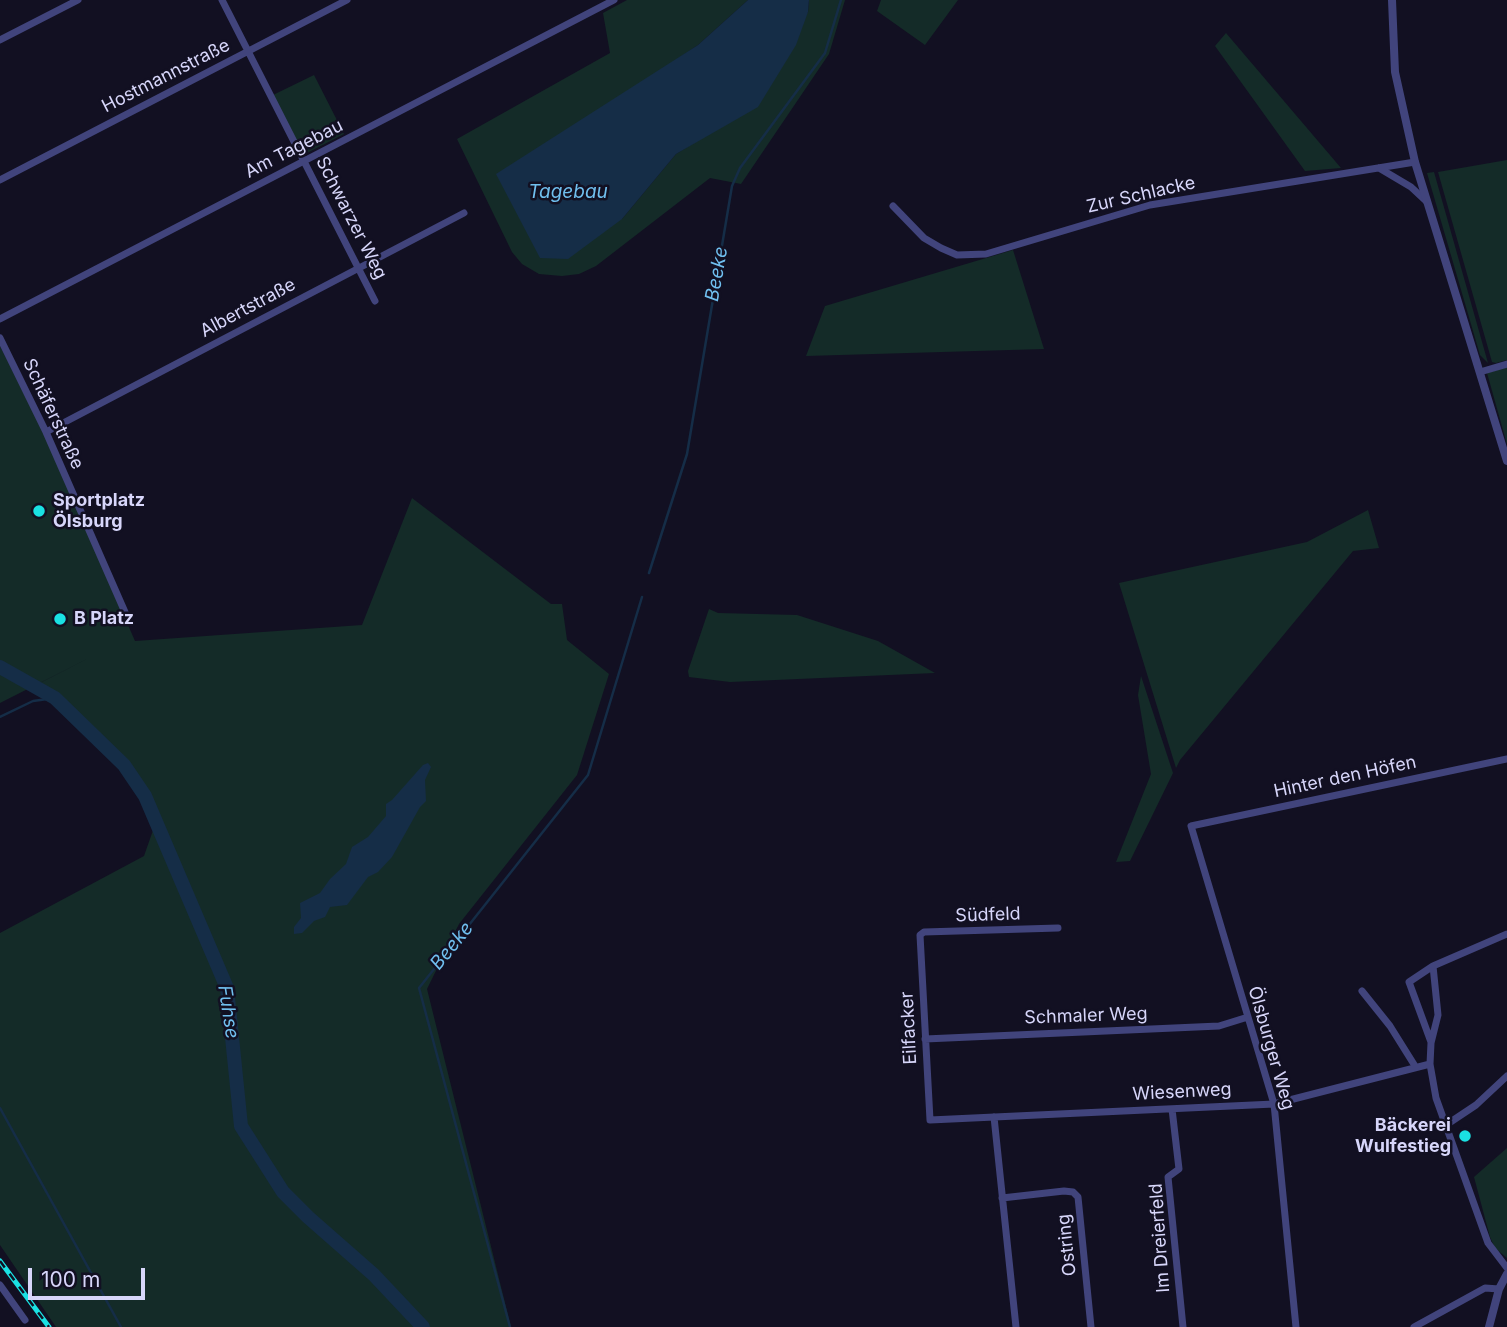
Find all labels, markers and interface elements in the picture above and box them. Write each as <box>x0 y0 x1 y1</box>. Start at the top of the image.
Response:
street label: Hostmannstraße <box>98 34 234 118</box>
street label: Am Tagebau <box>241 115 347 183</box>
street label: Schwarzer Weg <box>311 153 391 283</box>
street label: Zur Schlacke <box>1084 172 1198 218</box>
water label: Tagebau <box>528 181 608 203</box>
water label: Beeke <box>701 245 733 303</box>
street label: Albertstraße <box>197 274 299 342</box>
street label: Schäferstraße <box>18 355 88 473</box>
place label: Sportplatz Ölsburg <box>53 490 145 532</box>
marker: Sportplatz Ölsburg <box>31 503 47 519</box>
place label: B Platz <box>74 608 134 630</box>
marker: B Platz <box>52 611 68 627</box>
street label: Hinter den Höfen <box>1272 751 1418 803</box>
street label: Südfeld <box>955 903 1021 927</box>
water label: Beeke <box>426 917 478 975</box>
water label: Fuhse <box>213 984 243 1040</box>
street label: Ölsburger Weg <box>1243 984 1299 1112</box>
street label: Eilfacker <box>896 991 922 1065</box>
street label: Schmaler Weg <box>1024 1003 1148 1029</box>
street label: Wiesenweg <box>1132 1079 1232 1105</box>
place label: Bäckerei Wulfestieg <box>1355 1115 1451 1158</box>
marker: Bäckerei Wulfestieg <box>1457 1128 1473 1144</box>
street label: Im Dreierfeld <box>1145 1183 1175 1293</box>
street label: Ostring <box>1053 1213 1081 1277</box>
scale bar <box>32 1254 149 1298</box>
text: 100 m <box>41 1267 100 1292</box>

